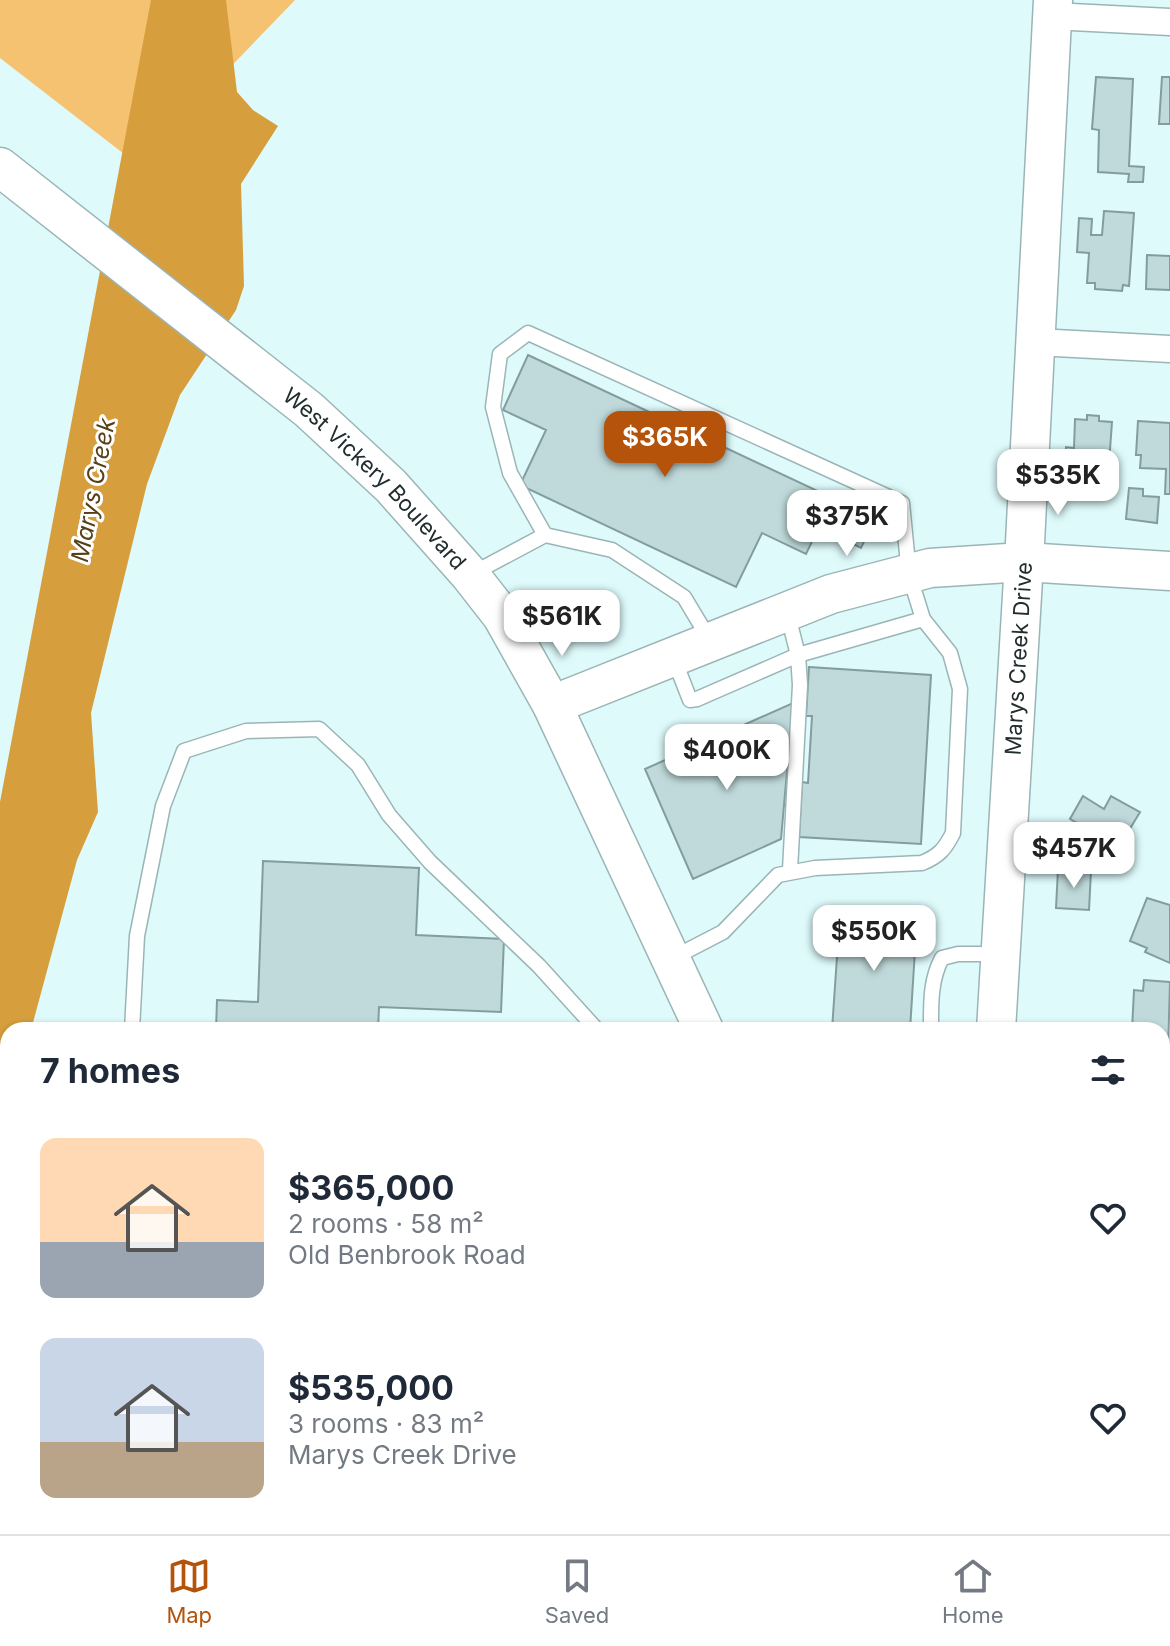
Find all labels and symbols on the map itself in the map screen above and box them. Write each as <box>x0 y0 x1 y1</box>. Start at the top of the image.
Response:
street label: West Vickery Boulevard <box>278 382 472 575</box>
pin: $365K <box>609 411 721 479</box>
water label: Marys Creek <box>65 415 121 564</box>
pin: $535K <box>1002 449 1114 517</box>
pin: $375K <box>791 490 903 558</box>
street label: Marys Creek Drive <box>999 561 1037 756</box>
pin: $561K <box>506 590 618 658</box>
pin: $400K <box>671 724 783 792</box>
pin: $457K <box>1018 822 1130 890</box>
pin: $550K <box>818 905 930 973</box>

